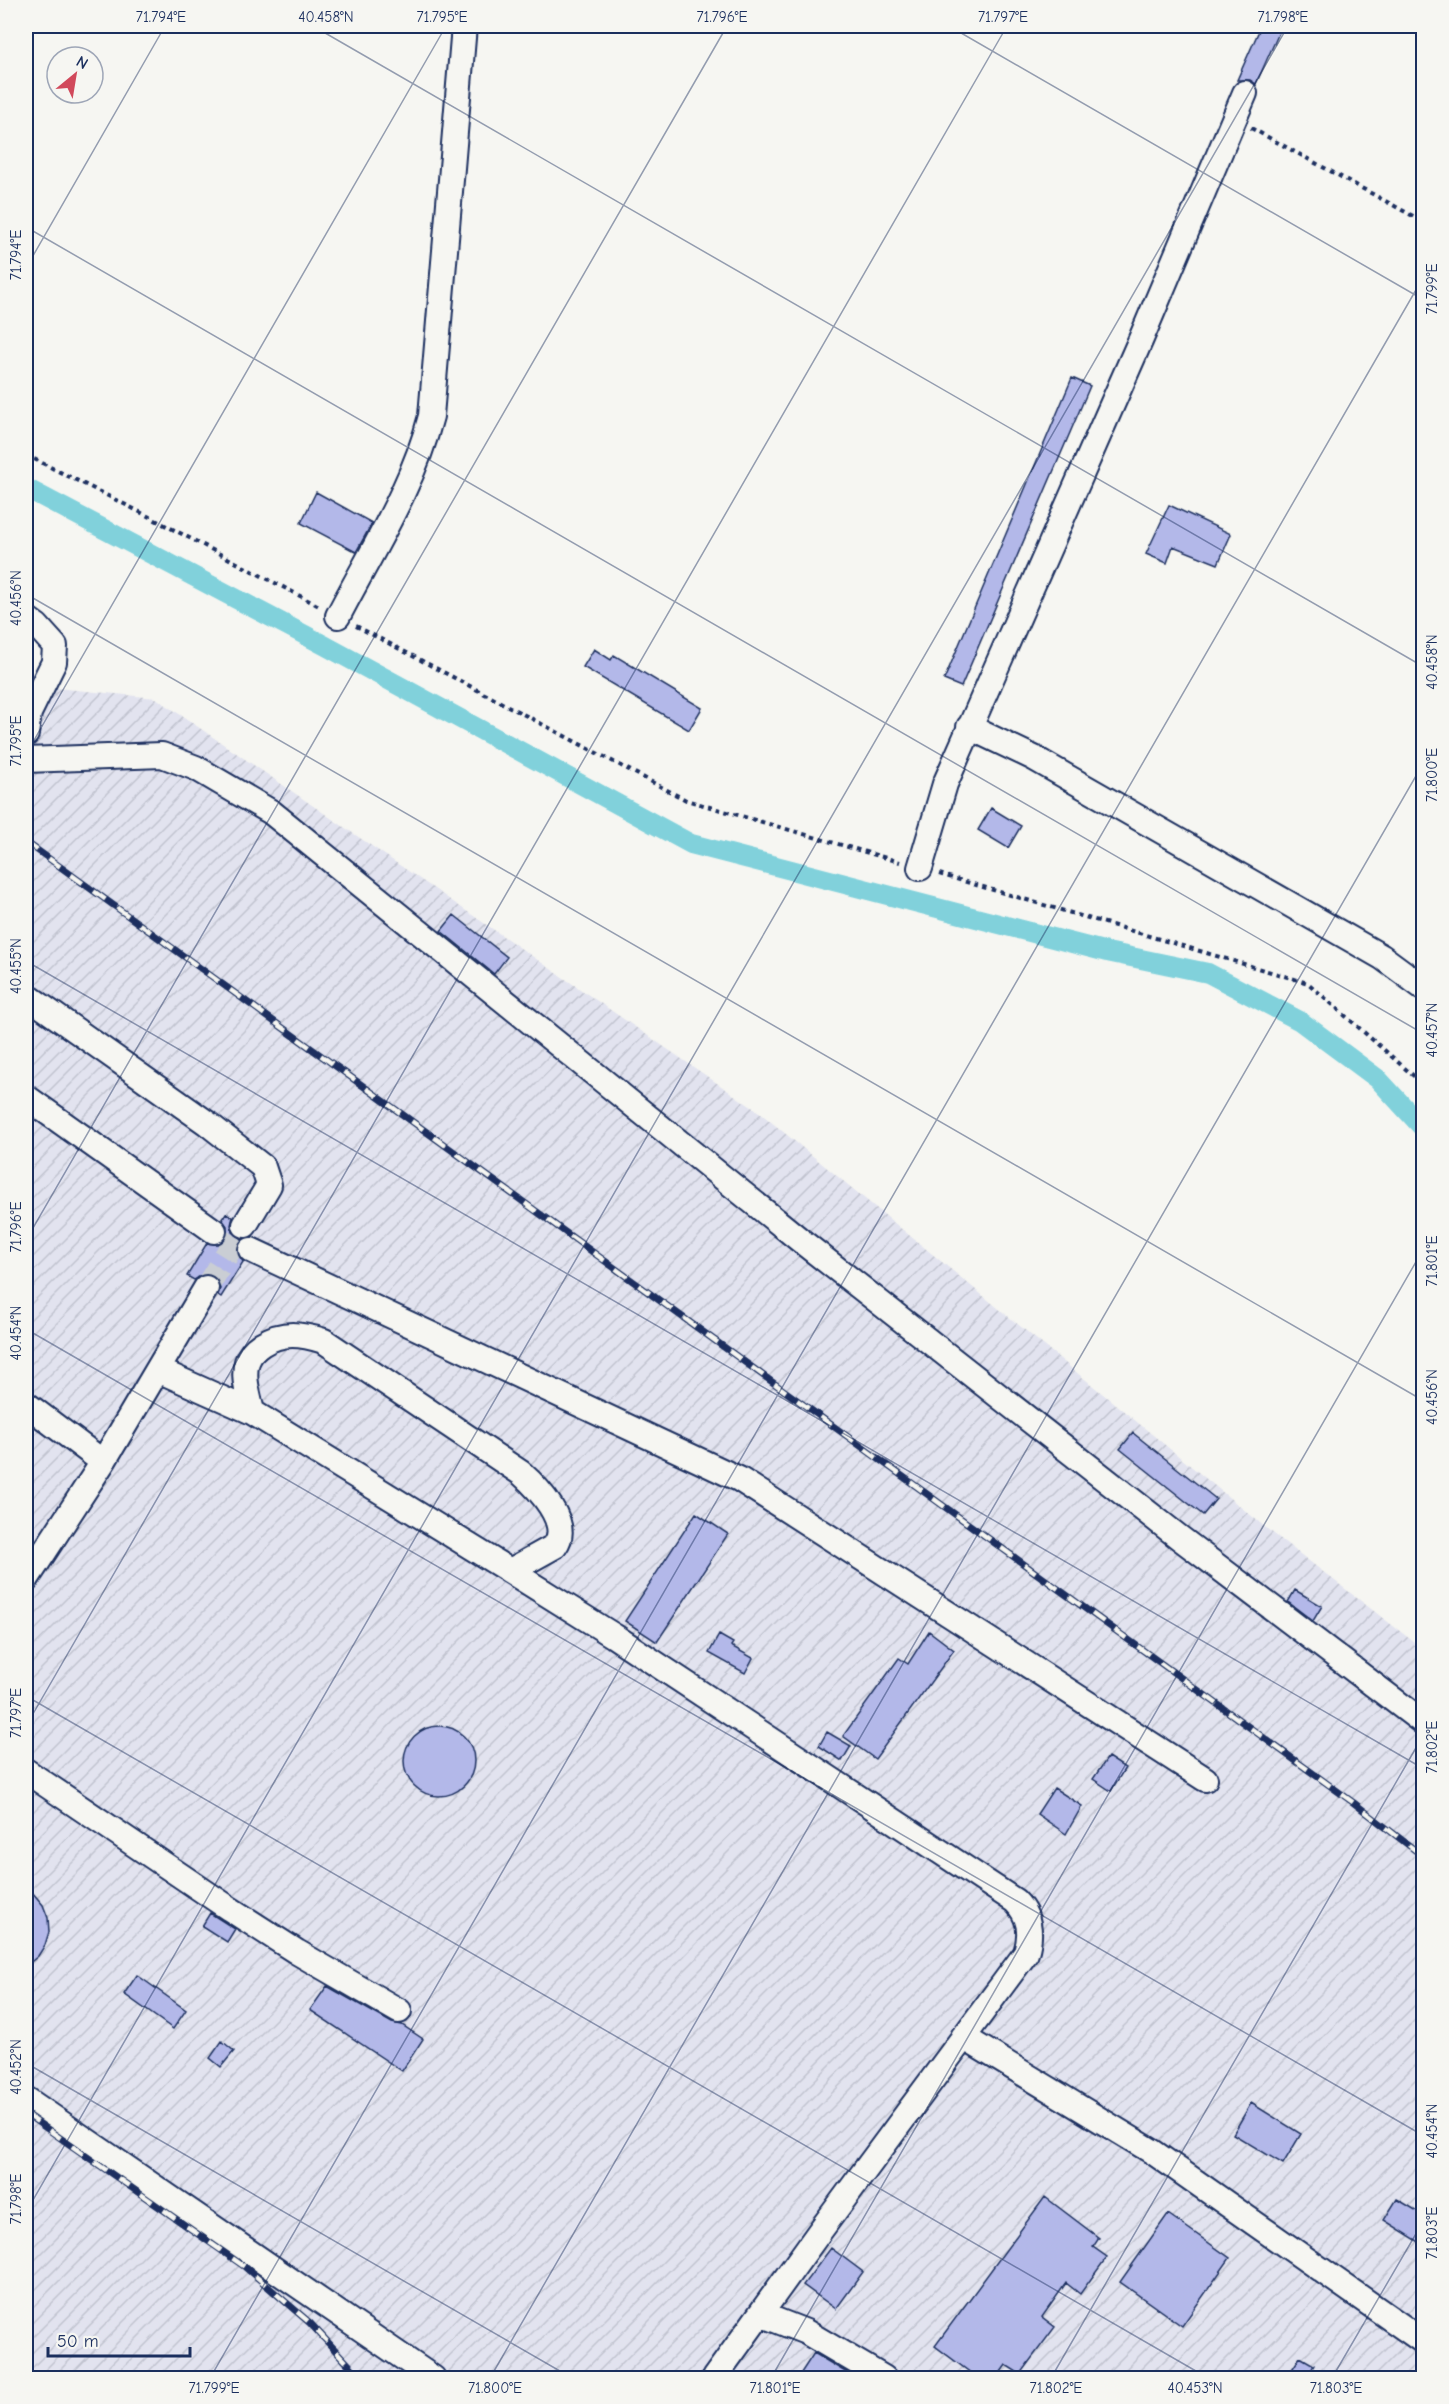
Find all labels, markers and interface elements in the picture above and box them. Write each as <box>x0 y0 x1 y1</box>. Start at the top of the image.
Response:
text: 71.794°E <box>136 8 186 26</box>
text: 40.458°N <box>298 8 354 26</box>
text: 71.795°E <box>416 8 468 26</box>
text: 71.796°E <box>696 8 748 26</box>
text: 71.797°E <box>978 8 1028 26</box>
text: 71.798°E <box>1258 8 1308 26</box>
north arrow <box>45 45 105 105</box>
text: N <box>73 52 91 73</box>
text: 71.794°E <box>7 230 25 280</box>
text: 71.799°E <box>1423 263 1441 315</box>
text: 40.456°N <box>7 570 25 626</box>
text: 40.458°N <box>1423 634 1441 690</box>
text: 71.795°E <box>7 715 25 767</box>
text: 71.800°E <box>1423 748 1441 802</box>
text: 40.455°N <box>7 938 25 994</box>
text: 40.457°N <box>1423 1003 1441 1057</box>
text: 71.796°E <box>7 1201 25 1253</box>
text: 71.801°E <box>1423 1236 1441 1286</box>
text: 40.454°N <box>7 1306 25 1360</box>
text: 40.456°N <box>1423 1369 1441 1425</box>
text: 71.797°E <box>7 1688 25 1738</box>
text: 71.802°E <box>1423 1721 1441 1773</box>
text: 40.452°N <box>7 2039 25 2095</box>
text: 40.454°N <box>1423 2104 1441 2158</box>
text: 71.798°E <box>7 2174 25 2224</box>
text: 71.803°E <box>1423 2207 1441 2259</box>
scale bar <box>48 2320 190 2358</box>
text: 50 m <box>57 2331 99 2352</box>
text: 71.799°E <box>188 2379 240 2397</box>
text: 71.800°E <box>468 2379 522 2397</box>
text: 71.801°E <box>750 2379 800 2397</box>
text: 71.802°E <box>1030 2379 1082 2397</box>
text: 40.453°N <box>1167 2379 1223 2397</box>
text: 71.803°E <box>1310 2379 1362 2397</box>

